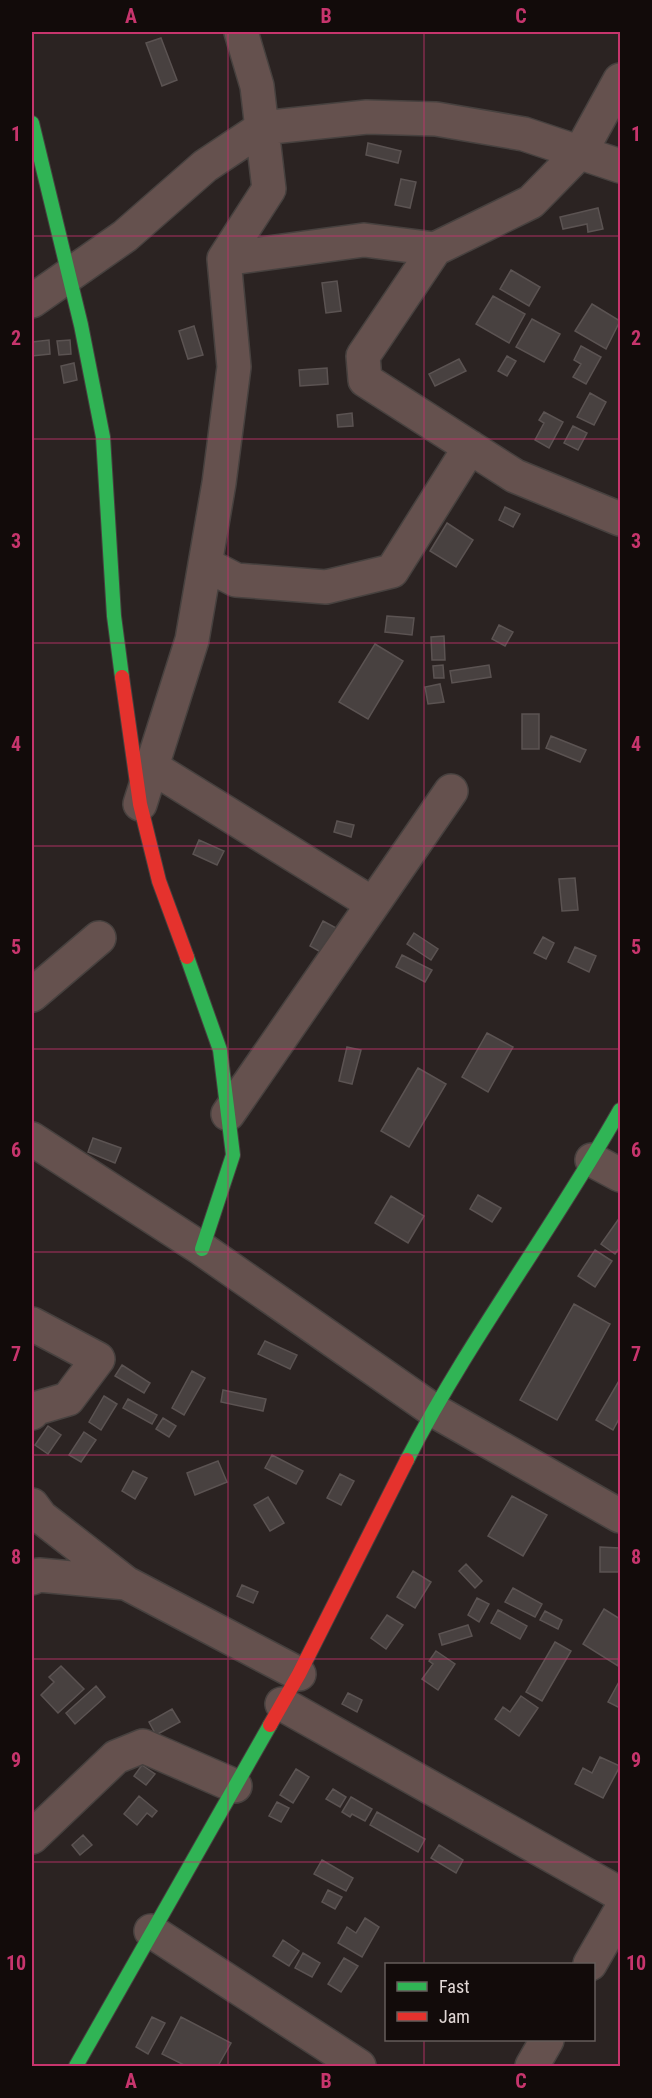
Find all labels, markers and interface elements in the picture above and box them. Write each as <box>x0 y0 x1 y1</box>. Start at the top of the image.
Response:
text: A <box>125 4 137 28</box>
text: B <box>320 4 332 28</box>
text: C <box>515 4 527 28</box>
text: 1 <box>11 122 21 146</box>
text: 1 <box>631 122 641 146</box>
text: 2 <box>11 326 21 350</box>
text: 2 <box>631 326 641 350</box>
text: 3 <box>11 529 21 553</box>
text: 3 <box>631 529 641 553</box>
text: 4 <box>11 732 21 756</box>
text: 4 <box>631 732 641 756</box>
text: 5 <box>11 935 21 959</box>
text: 5 <box>631 935 641 959</box>
text: 6 <box>11 1138 21 1162</box>
text: 6 <box>631 1138 641 1162</box>
text: 7 <box>11 1342 21 1366</box>
text: 7 <box>631 1342 641 1366</box>
text: 8 <box>11 1545 21 1569</box>
text: 8 <box>631 1545 641 1569</box>
text: 9 <box>11 1748 21 1772</box>
text: 9 <box>631 1748 641 1772</box>
text: 10 <box>6 1951 26 1975</box>
text: 10 <box>626 1951 646 1975</box>
legend <box>385 1963 595 2041</box>
text: Fast <box>439 1976 470 1997</box>
text: Jam <box>439 2006 470 2027</box>
text: A <box>125 2069 137 2093</box>
text: B <box>320 2069 332 2093</box>
text: C <box>515 2069 527 2093</box>

